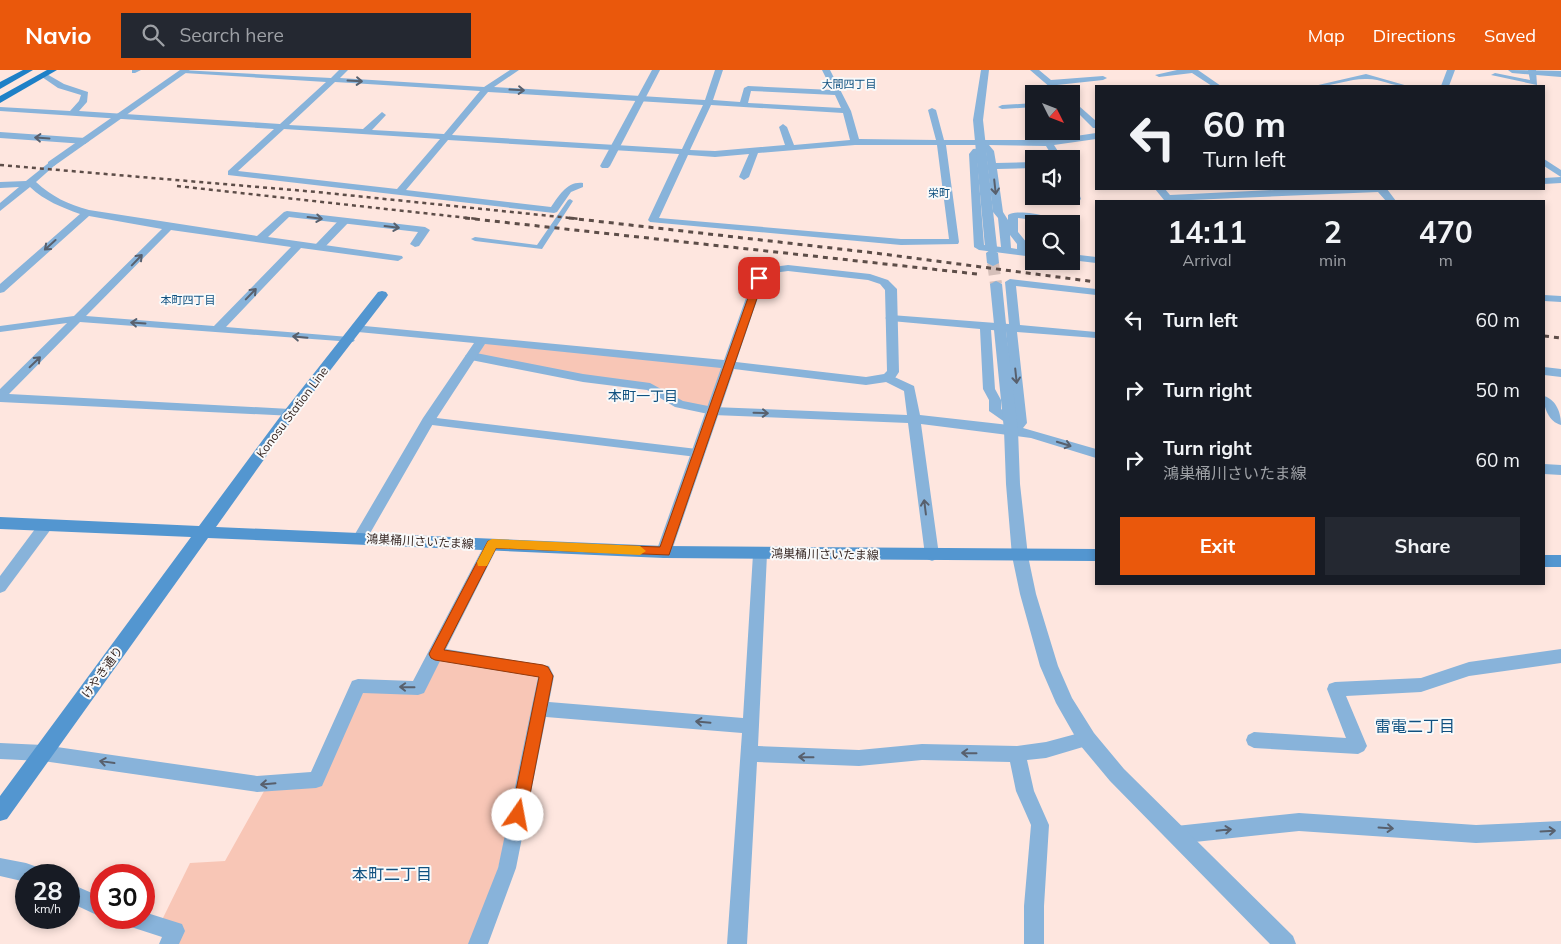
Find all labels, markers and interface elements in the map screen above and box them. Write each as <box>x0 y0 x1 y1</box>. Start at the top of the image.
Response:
search box <box>121 13 471 58</box>
text: Navio <box>25 20 91 50</box>
icon: search <box>139 21 167 49</box>
text: Search here <box>179 23 284 47</box>
text: Map <box>1308 24 1345 47</box>
text: Directions <box>1373 24 1456 47</box>
text: Saved <box>1484 24 1536 47</box>
one-way arrow <box>347 76 363 85</box>
district label: 大間四丁目 <box>822 77 877 91</box>
one-way arrow <box>509 85 525 94</box>
north arrow <box>1025 85 1080 140</box>
map controls <box>1025 85 1080 270</box>
text: 60 m <box>1203 102 1286 146</box>
icon: left <box>1120 105 1185 170</box>
one-way arrow <box>35 133 51 142</box>
text: Turn left <box>1203 145 1286 173</box>
button: sound <box>1025 150 1080 205</box>
one-way arrow <box>990 179 1000 195</box>
district label: 栄町 <box>928 186 950 200</box>
one-way arrow <box>307 213 323 223</box>
text: 14:11 <box>1167 213 1247 251</box>
text: 2 <box>1324 213 1342 251</box>
text: 470 <box>1419 213 1473 251</box>
button: search <box>1025 215 1080 270</box>
one-way arrow <box>384 222 400 232</box>
one-way arrow <box>44 240 57 251</box>
text: Arrival <box>1183 250 1232 270</box>
text: min <box>1319 250 1346 270</box>
text: m <box>1439 250 1453 270</box>
one-way arrow <box>131 253 143 266</box>
pin <box>738 257 780 299</box>
icon: arrive <box>745 264 773 292</box>
one-way arrow <box>245 288 257 301</box>
district label: 本町四丁目 <box>161 293 216 307</box>
icon: left <box>1120 306 1148 334</box>
text: Turn left <box>1163 308 1238 332</box>
text: 60 m <box>1476 308 1520 332</box>
one-way arrow <box>131 318 147 328</box>
one-way arrow <box>293 332 309 342</box>
one-way arrow <box>29 356 41 368</box>
street label: Konosu Station Line <box>253 364 331 460</box>
one-way arrow <box>1011 367 1021 383</box>
icon: right <box>1120 376 1148 404</box>
text: Turn right <box>1163 378 1252 402</box>
text: 50 m <box>1476 378 1520 402</box>
district label: 本町一丁目 <box>608 387 678 405</box>
one-way arrow <box>753 408 769 418</box>
text: Turn right <box>1163 436 1252 460</box>
one-way arrow <box>1056 440 1072 449</box>
icon: right <box>1120 446 1148 474</box>
text: 60 m <box>1476 448 1520 472</box>
text: 鴻巣桶川さいたま線 <box>1163 463 1307 483</box>
one-way arrow <box>920 499 930 515</box>
button: Exit <box>1120 517 1315 575</box>
button: Share <box>1325 517 1520 575</box>
street label: 鴻巣桶川さいたま線 <box>366 531 474 551</box>
street label: 鴻巣桶川さいたま線 <box>771 546 879 562</box>
street label: けやき通り <box>78 643 126 701</box>
one-way arrow <box>399 683 415 692</box>
district label: 雷電二丁目 <box>1375 716 1455 736</box>
one-way arrow <box>695 718 711 727</box>
one-way arrow <box>961 748 977 758</box>
one-way arrow <box>799 752 815 761</box>
one-way arrow <box>99 757 115 767</box>
one-way arrow <box>260 779 276 788</box>
position arrow <box>491 788 543 840</box>
one-way arrow <box>1378 823 1394 833</box>
one-way arrow <box>1216 825 1232 835</box>
one-way arrow <box>1540 826 1556 835</box>
speed limit sign: 30 <box>90 864 155 929</box>
district label: 本町二丁目 <box>352 864 432 884</box>
text: 28 <box>32 875 63 906</box>
text: km/h <box>34 901 61 916</box>

